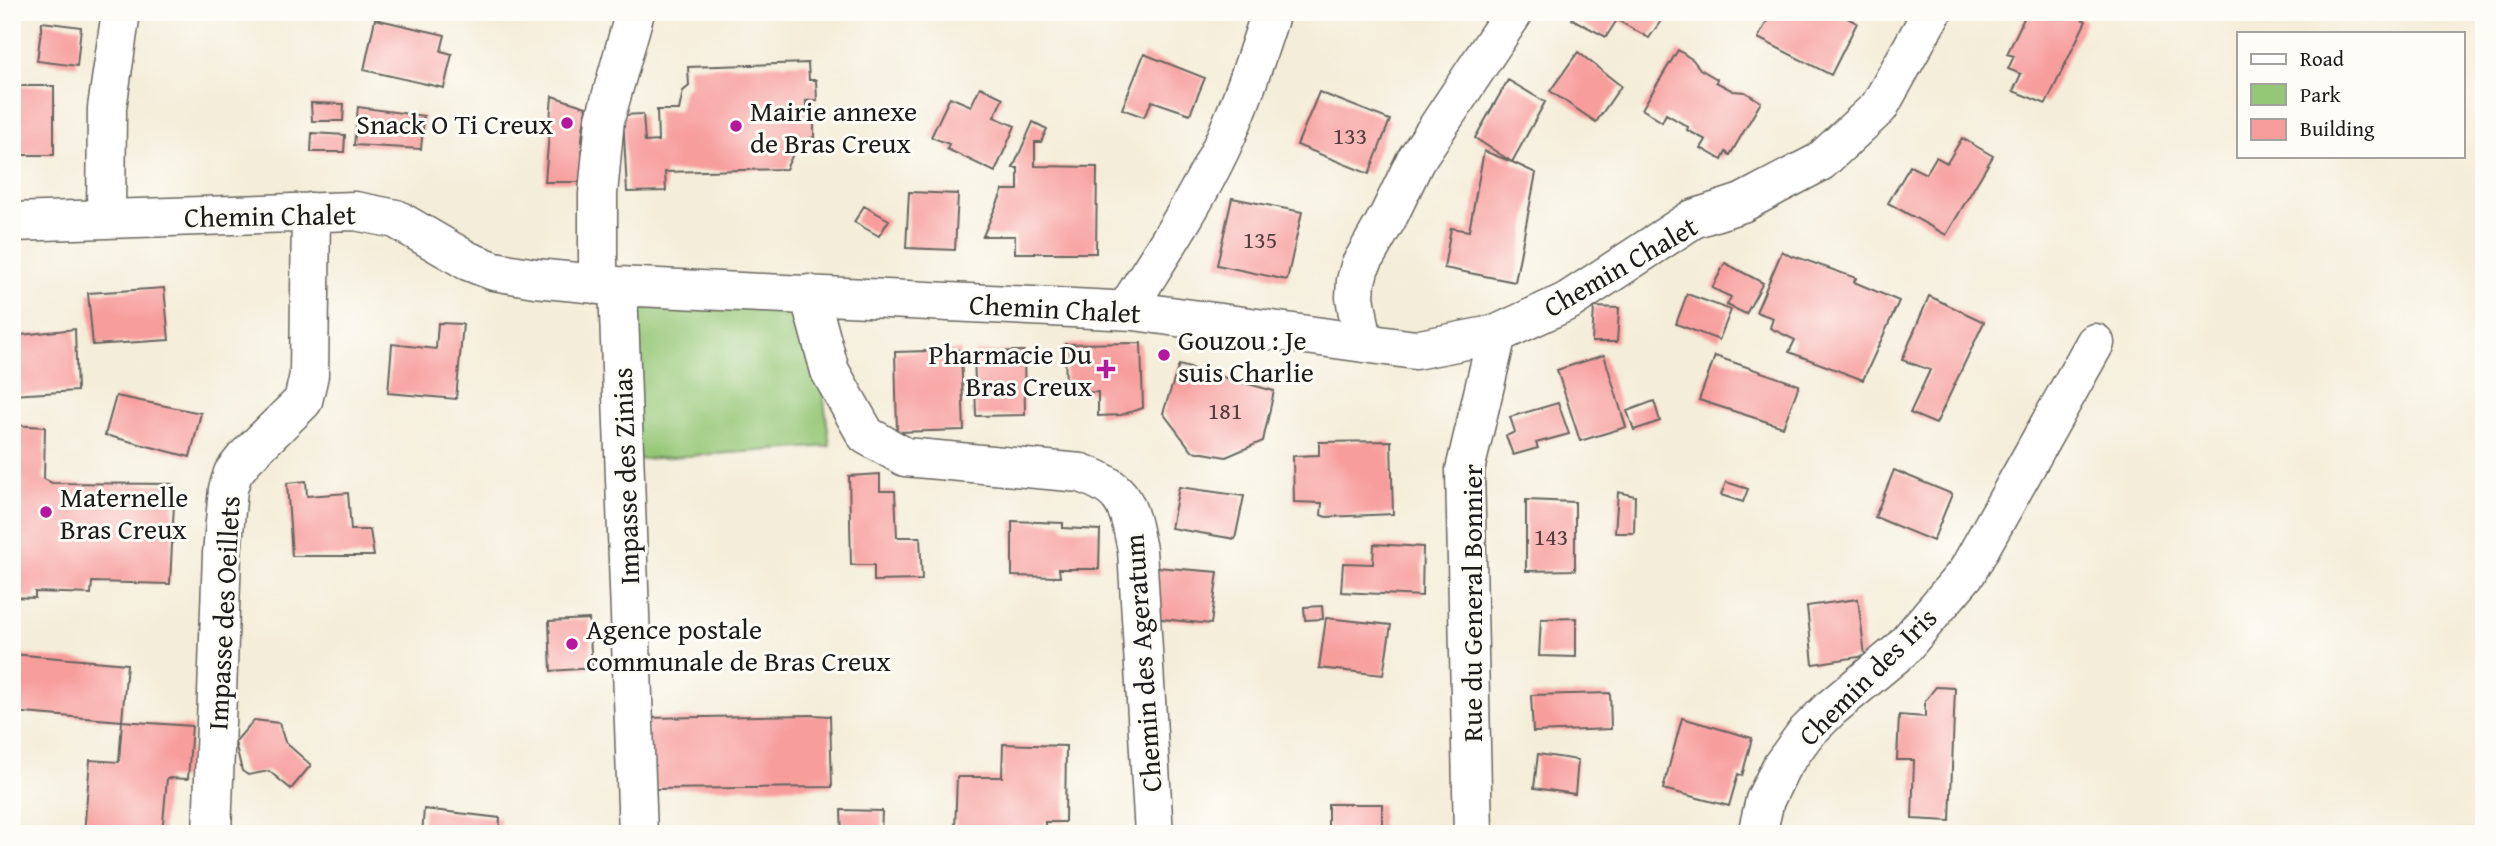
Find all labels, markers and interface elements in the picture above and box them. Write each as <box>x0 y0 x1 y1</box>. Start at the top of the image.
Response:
legend <box>2237 32 2464 158</box>
text: Road <box>2300 43 2345 74</box>
text: Park <box>2300 79 2341 110</box>
place label: Mairie annexe de Bras Creux <box>750 90 917 163</box>
place label: Snack O Ti Creux <box>356 103 554 144</box>
text: Building <box>2300 113 2375 144</box>
marker: Snack O Ti Creux <box>559 115 575 131</box>
marker: Mairie annexe de Bras Creux <box>728 118 744 134</box>
house number: 133 <box>1333 118 1367 153</box>
street label: Chemin Chalet <box>184 193 356 237</box>
street label: Chemin Chalet <box>1535 205 1705 327</box>
house number: 135 <box>1243 222 1277 257</box>
street label: Chemin Chalet <box>968 283 1142 333</box>
place label: Gouzou : Je suis Charlie <box>1178 319 1314 392</box>
place label: Pharmacie Du Bras Creux <box>929 333 1093 406</box>
marker: Gouzou : Je suis Charlie <box>1156 347 1172 363</box>
marker: Pharmacie Du Bras Creux <box>1098 361 1114 377</box>
street label: Impasse des Zinias <box>601 367 649 585</box>
house number: 181 <box>1208 393 1242 428</box>
street label: Rue du General Bonnier <box>1451 464 1492 742</box>
place label: Maternelle Bras Creux <box>60 476 188 549</box>
street label: Impasse des Oeillets <box>196 495 250 731</box>
marker: Maternelle Bras Creux <box>38 504 54 520</box>
house number: 143 <box>1534 519 1568 554</box>
street label: Chemin des Ageratum <box>1113 533 1171 793</box>
street label: Chemin des Iris <box>1788 597 1946 755</box>
place label: Agence postale communale de Bras Creux <box>586 608 891 681</box>
marker: Agence postale communale de Bras Creux <box>564 636 580 652</box>

